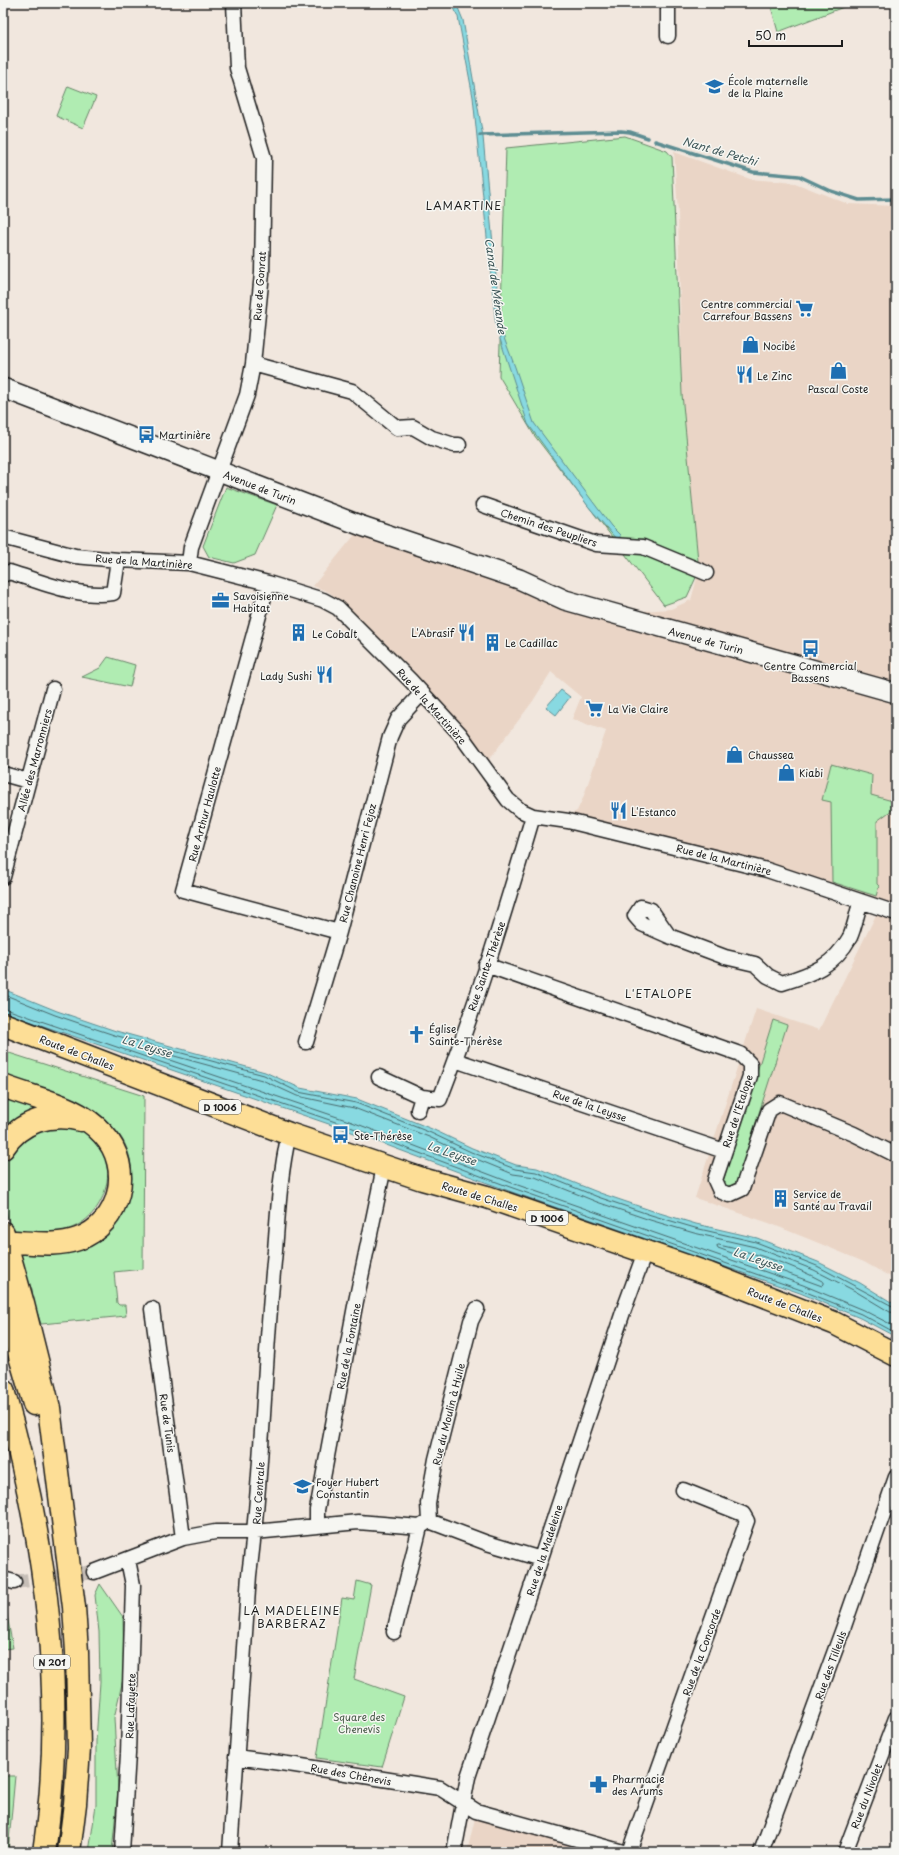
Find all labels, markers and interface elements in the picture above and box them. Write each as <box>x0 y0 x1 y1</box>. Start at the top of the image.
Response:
scale bar <box>749 22 842 48</box>
text: 50 m <box>755 26 786 44</box>
place label: École maternelle de la Plaine <box>728 73 809 100</box>
school or university icon: École maternelle de la Plaine <box>705 76 725 96</box>
water label: Nant de Petchi <box>681 132 761 170</box>
district label: LAMARTINE <box>426 197 502 214</box>
water label: Canal de Mérande <box>481 237 511 336</box>
street label: Rue de Gonrat <box>249 251 269 321</box>
place label: Centre commercial Carrefour Bassens <box>701 296 792 323</box>
supermarket icon: Centre commercial Carrefour Bassens <box>795 299 815 319</box>
shop icon: Nocibé <box>740 335 760 355</box>
place label: Nocibé <box>763 338 796 353</box>
shop icon: Pascal Coste <box>828 361 848 381</box>
restaurant icon: Le Zinc <box>734 365 754 385</box>
place label: Le Zinc <box>757 368 792 383</box>
place label: Pascal Coste <box>808 381 868 396</box>
bus stop icon: Martinière <box>136 424 156 444</box>
place label: Martinière <box>159 427 211 442</box>
street label: Avenue de Turin <box>221 466 299 508</box>
street label: Chemin des Peupliers <box>499 504 600 550</box>
street label: Rue de la Martinière <box>95 550 194 572</box>
place label: Savoisienne Habitat <box>233 588 289 615</box>
office icon: Savoisienne Habitat <box>210 591 230 611</box>
restaurant icon: L'Abrasif <box>457 622 477 642</box>
building icon: Le Cobalt <box>289 623 309 643</box>
street label: Avenue de Turin <box>667 623 745 657</box>
place label: L'Abrasif <box>411 625 455 640</box>
place label: Le Cobalt <box>312 626 357 641</box>
building icon: Le Cadillac <box>482 632 502 652</box>
place label: Le Cadillac <box>505 635 558 650</box>
bus stop icon: Centre Commercial Bassens <box>800 638 820 658</box>
place label: Centre Commercial Bassens <box>763 658 857 685</box>
restaurant icon: Lady Sushi <box>315 665 335 685</box>
street label: Rue de la Martinière <box>394 665 471 748</box>
place label: Lady Sushi <box>260 668 312 683</box>
supermarket icon: La Vie Claire <box>585 698 605 718</box>
place label: La Vie Claire <box>608 701 668 716</box>
street label: Allée des Marronniers <box>13 707 55 813</box>
shop icon: Chaussea <box>725 744 745 764</box>
place label: Chaussea <box>748 747 795 762</box>
shop icon: Kiabi <box>776 762 796 782</box>
street label: Rue Arthur Haulotte <box>184 765 224 863</box>
place label: Kiabi <box>799 765 823 780</box>
restaurant icon: L'Estanco <box>608 801 628 821</box>
street label: Rue Chanoine Henri Fejoz <box>335 802 379 924</box>
place label: L'Estanco <box>631 804 677 819</box>
street label: Rue de la Martinière <box>675 840 774 878</box>
street label: Rue Sainte-Thérèse <box>464 918 509 1013</box>
district label: L'ETALOPE <box>625 985 693 1002</box>
place label: Église Sainte-Thérèse <box>429 1021 503 1048</box>
church icon: Église Sainte-Thérèse <box>406 1024 426 1044</box>
water label: La Leysse <box>120 1030 175 1062</box>
street label: Route de Challes <box>37 1031 117 1073</box>
street label: Rue de l'Etalope <box>718 1072 756 1150</box>
street label: Rue de la Leysse <box>551 1085 629 1126</box>
road number: D 1006 <box>199 1100 241 1114</box>
bus stop icon: Ste-Thérèse <box>331 1125 351 1145</box>
place label: Ste-Thérèse <box>354 1128 413 1143</box>
water label: La Leysse <box>425 1137 480 1170</box>
street label: Route de Challes <box>440 1177 520 1215</box>
place label: Service de Santé au Travail <box>793 1186 872 1213</box>
building icon: Service de Santé au Travail <box>770 1189 790 1209</box>
road number: D 1006 <box>526 1211 568 1225</box>
water label: La Leysse <box>731 1243 786 1276</box>
street label: Route de Challes <box>745 1283 825 1325</box>
street label: Rue de la Fontaine <box>332 1301 364 1391</box>
street label: Rue du Moulin à Huile <box>428 1361 468 1467</box>
street label: Rue de Tunis <box>156 1393 180 1454</box>
street label: Rue Centrale <box>248 1461 268 1525</box>
place label: Foyer Hubert Constantin <box>316 1474 379 1501</box>
school or university icon: Foyer Hubert Constantin <box>293 1477 313 1497</box>
street label: Rue de la Madeleine <box>522 1502 566 1598</box>
district label: LA MADELEINE BARBERAZ <box>244 1602 340 1632</box>
street label: Rue de la Concorde <box>678 1606 724 1698</box>
street label: Rue des Tilleuls <box>811 1628 850 1701</box>
road number: N 201 <box>34 1655 70 1669</box>
street label: Rue Lafayette <box>121 1673 140 1739</box>
park label: Square des Chenevis <box>333 1709 386 1736</box>
street label: Rue des Chènevis <box>309 1760 393 1789</box>
street label: Rue du Nivolet <box>847 1761 885 1831</box>
place label: Pharmacie des Arums <box>612 1771 664 1798</box>
pharmacy icon: Pharmacie des Arums <box>589 1774 609 1794</box>

